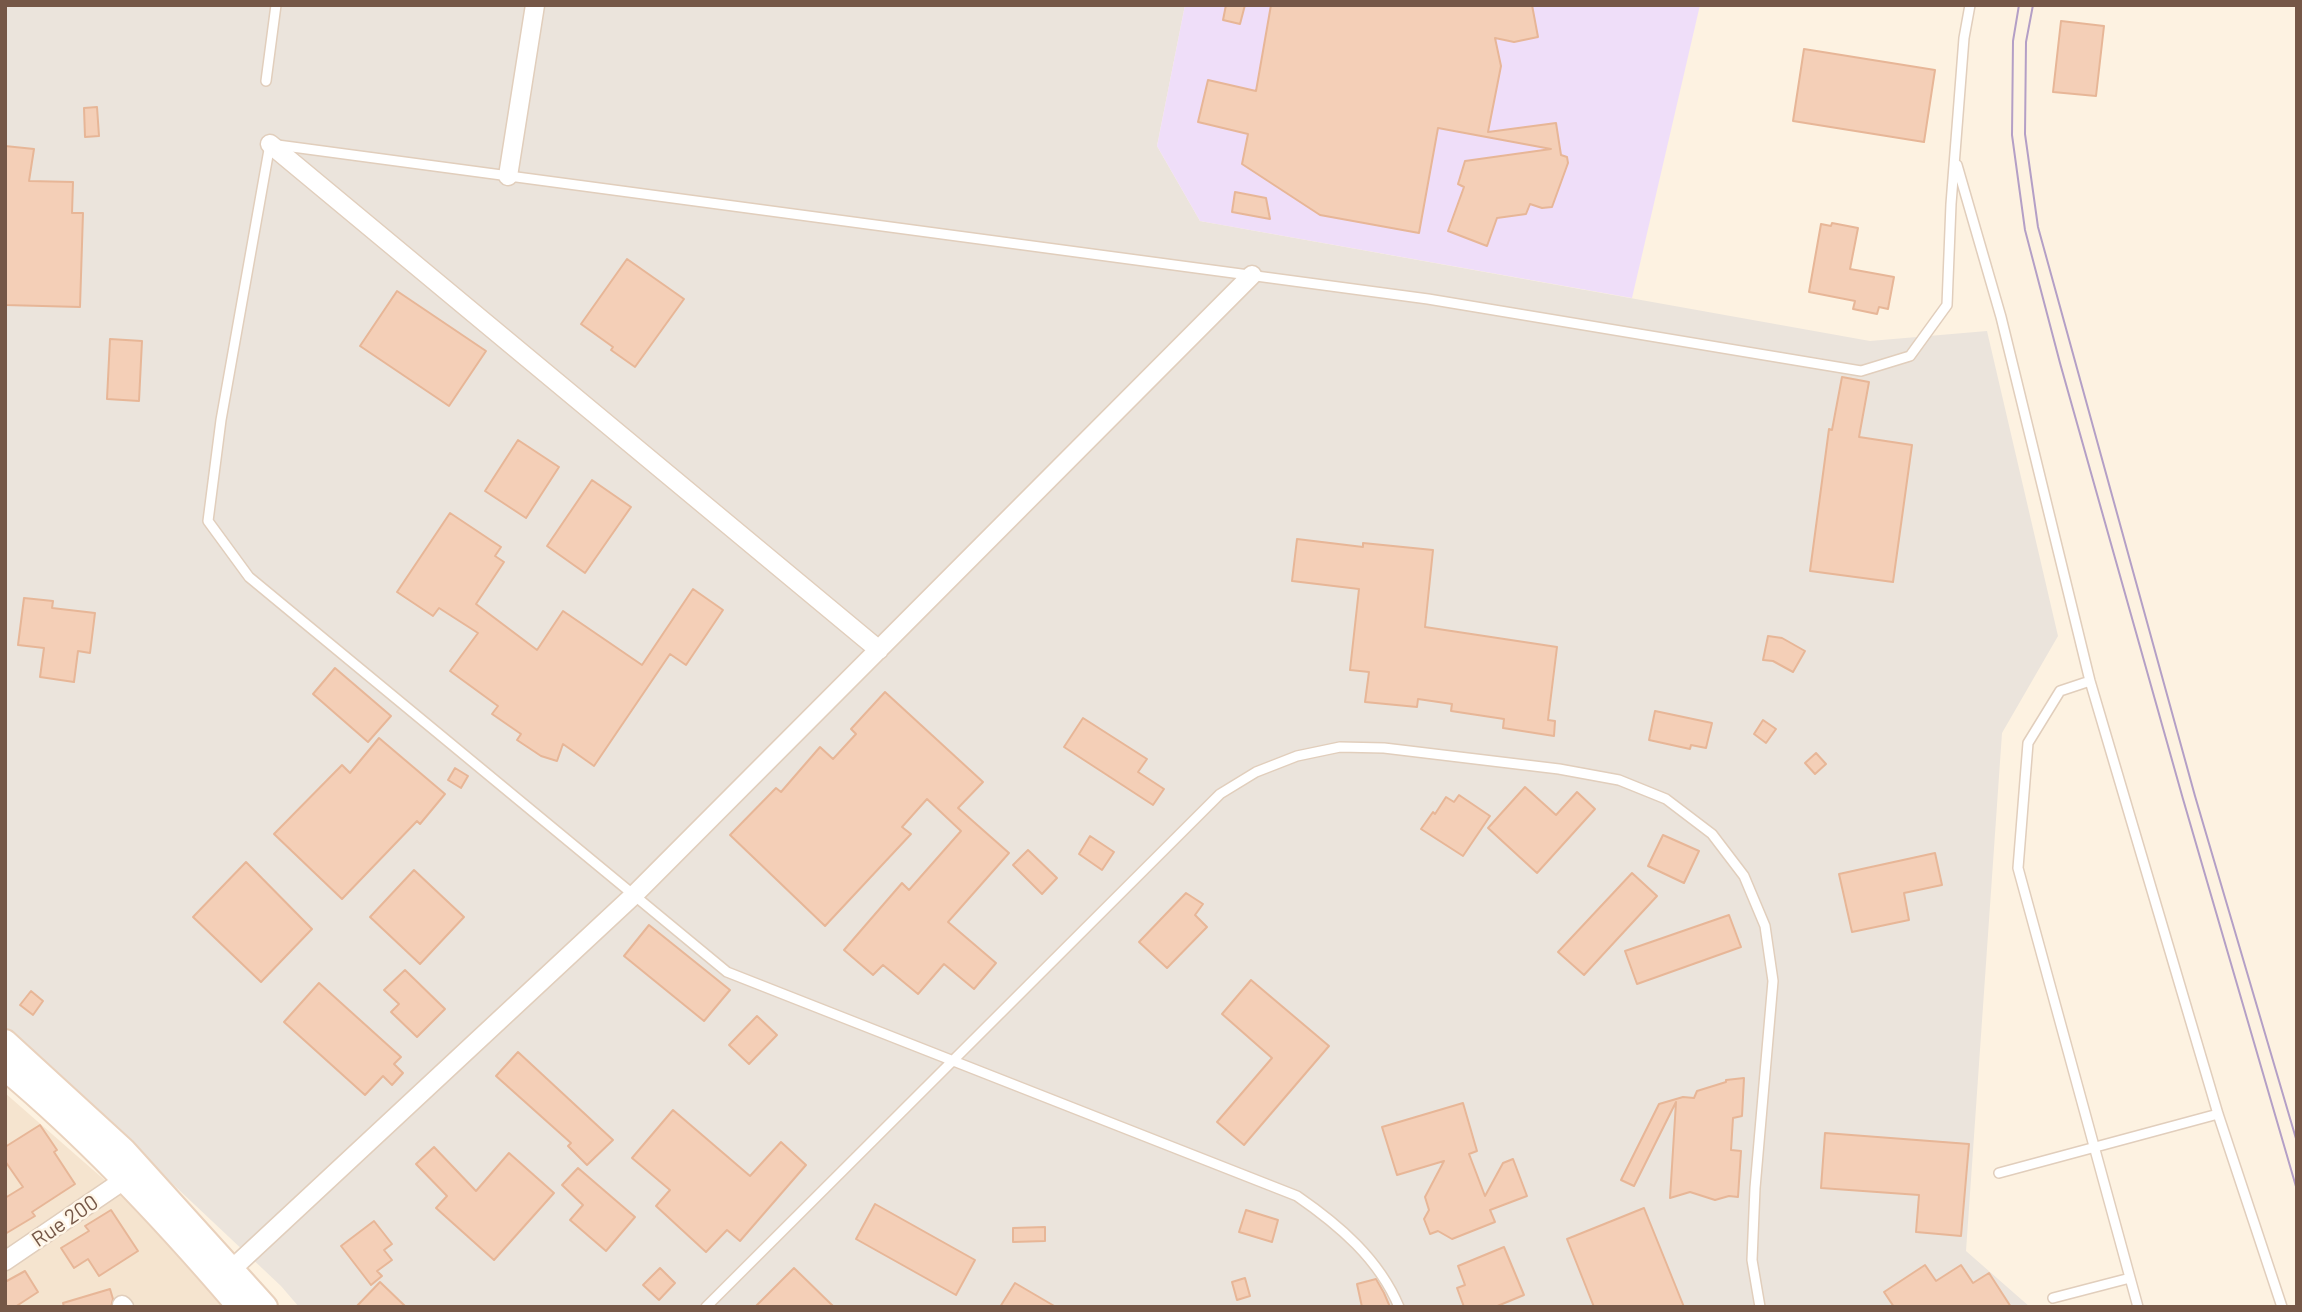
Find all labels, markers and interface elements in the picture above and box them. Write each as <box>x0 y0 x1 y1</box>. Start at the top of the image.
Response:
street label: Rue 200 <box>27 1190 103 1252</box>

